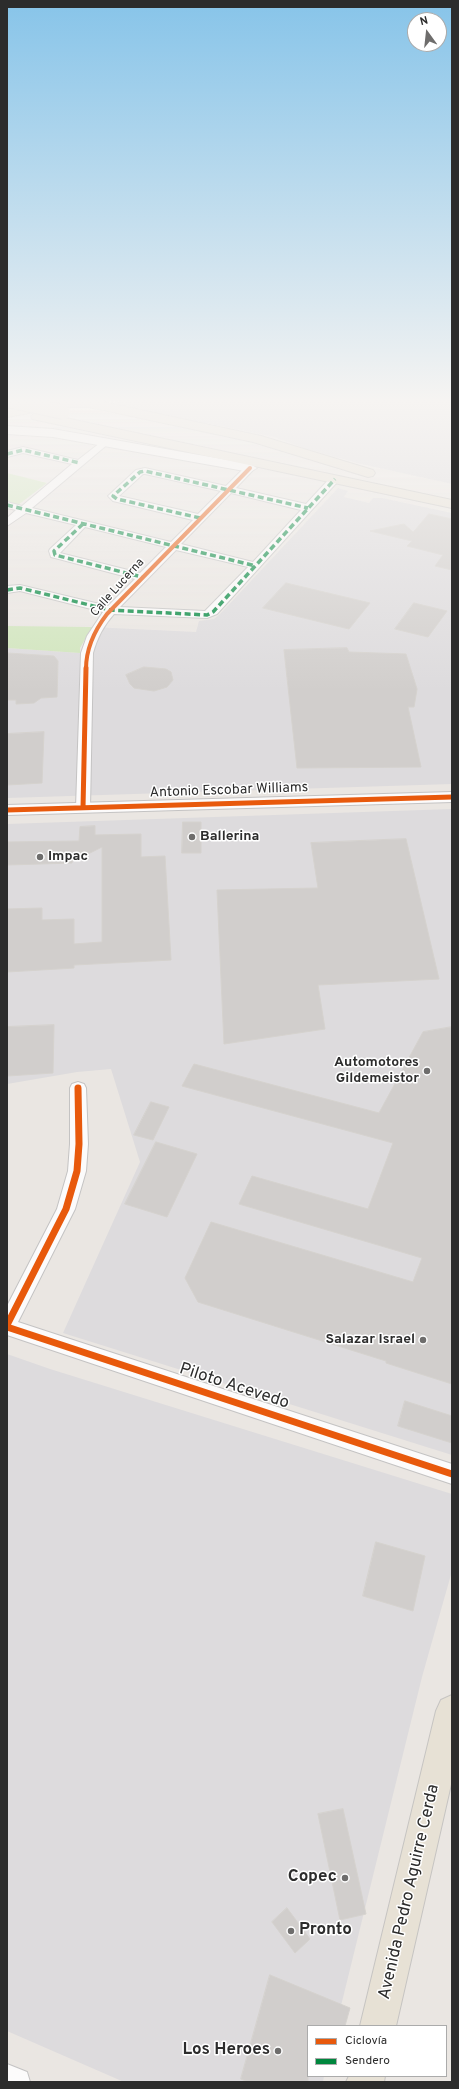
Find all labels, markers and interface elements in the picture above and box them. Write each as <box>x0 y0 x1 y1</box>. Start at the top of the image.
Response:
north arrow <box>407 12 447 52</box>
text: N <box>419 14 430 29</box>
street label: Calle Lucerna <box>88 556 148 620</box>
street label: Antonio Escobar Williams <box>149 780 309 802</box>
place label: Ballerina <box>200 829 259 845</box>
marker: Ballerina <box>187 832 197 842</box>
place label: Impac <box>48 849 88 865</box>
marker: Impac <box>35 852 45 862</box>
place label: Automotores Gildemeistor <box>334 1055 419 1088</box>
marker: Automotores Gildemeistor <box>422 1066 432 1076</box>
place label: Salazar Israel <box>325 1332 415 1348</box>
marker: Salazar Israel <box>418 1335 428 1345</box>
street label: Piloto Acevedo <box>176 1360 292 1414</box>
street label: Avenida Pedro Aguirre Cerda <box>375 1782 445 2002</box>
place label: Copec <box>288 1868 337 1888</box>
marker: Copec <box>340 1873 350 1883</box>
place label: Pronto <box>299 1921 352 1941</box>
marker: Pronto <box>286 1926 296 1936</box>
legend <box>307 2025 447 2077</box>
text: Ciclovía <box>345 2033 387 2049</box>
place label: Los Heroes <box>182 2041 270 2061</box>
marker: Los Heroes <box>273 2046 283 2056</box>
text: Sendero <box>345 2053 390 2069</box>

